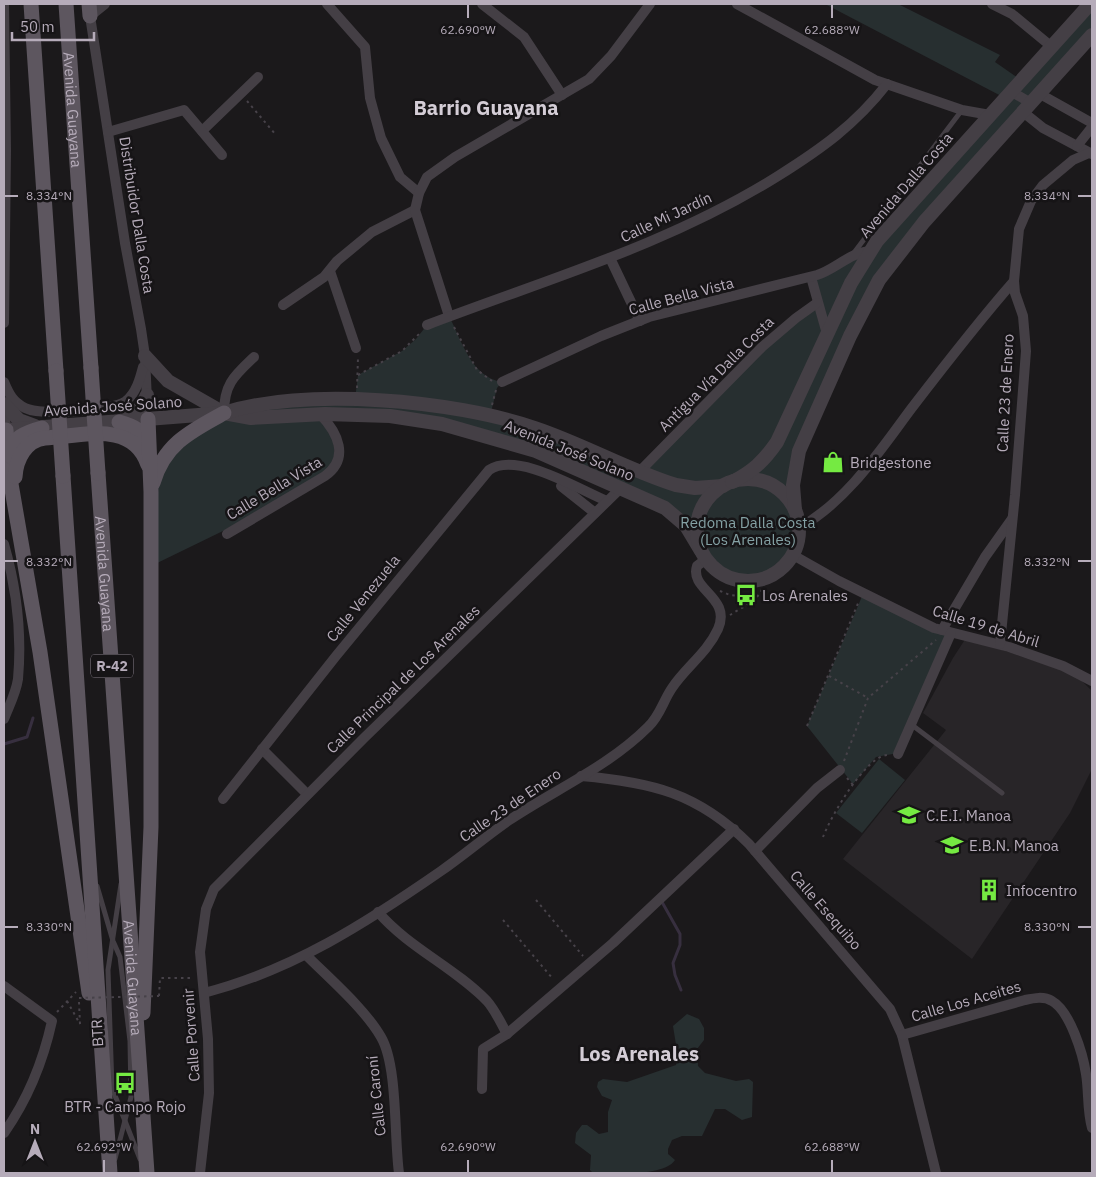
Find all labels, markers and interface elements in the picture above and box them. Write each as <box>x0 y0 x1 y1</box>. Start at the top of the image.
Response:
scale bar <box>12 10 95 42</box>
text: 50 m <box>20 17 55 36</box>
text: 62.690°W <box>440 22 496 37</box>
text: 62.688°W <box>804 22 860 37</box>
street label: Avenida Guayana <box>60 51 87 168</box>
district label: Barrio Guayana <box>413 94 559 121</box>
street label: Avenida Dalla Costa <box>855 128 957 242</box>
street label: Distribuidor Dalla Costa <box>115 135 159 295</box>
text: 8.334°N <box>26 188 72 203</box>
street label: Calle Mi Jardín <box>617 188 715 246</box>
text: 8.334°N <box>1024 188 1070 203</box>
street label: Calle Bella Vista <box>626 273 736 319</box>
street label: Antigua Vía Dalla Costa <box>654 312 778 436</box>
street label: Calle 23 de Enero <box>992 333 1018 453</box>
street label: Avenida José Solano <box>43 392 183 420</box>
street label: Avenida José Solano <box>501 415 637 485</box>
shop icon: Bridgestone <box>820 449 846 475</box>
street label: Calle Bella Vista <box>223 452 325 524</box>
place label: Bridgestone <box>850 453 931 472</box>
park label: Redoma Dalla Costa (Los Arenales) <box>680 513 816 549</box>
street label: Avenida Guayana <box>92 515 119 632</box>
street label: Calle Venezuela <box>322 551 404 645</box>
text: 8.332°N <box>26 554 72 569</box>
text: 8.332°N <box>1024 554 1070 569</box>
bus stop icon: Los Arenales <box>733 582 759 608</box>
place label: Los Arenales <box>762 586 848 605</box>
street label: Calle Principal de Los Arenales <box>322 601 484 757</box>
street label: Calle 19 de Abril <box>930 601 1042 651</box>
road number: R-42 <box>91 654 133 678</box>
street label: Calle 23 de Enero <box>456 764 564 846</box>
school or university icon: C.E.I. Manoa <box>896 802 922 828</box>
place label: C.E.I. Manoa <box>926 806 1011 825</box>
school or university icon: E.B.N. Manoa <box>939 832 965 858</box>
place label: E.B.N. Manoa <box>969 836 1059 855</box>
street label: Calle Esequibo <box>786 866 866 954</box>
building icon: Infocentro <box>976 877 1002 903</box>
place label: Infocentro <box>1006 881 1077 900</box>
text: 8.330°N <box>26 919 72 934</box>
street label: Avenida Guayana <box>120 919 147 1036</box>
text: 8.330°N <box>1024 919 1070 934</box>
street label: Calle Los Aceites <box>909 976 1023 1026</box>
street label: Calle Porvenir <box>178 987 204 1082</box>
street label: BTR <box>87 1019 107 1047</box>
district label: Los Arenales <box>579 1040 699 1067</box>
street label: Calle Caroní <box>362 1055 390 1137</box>
bus stop icon: BTR - Campo Rojo <box>112 1070 138 1096</box>
place label: BTR - Campo Rojo <box>64 1097 186 1116</box>
north arrow <box>10 1117 60 1167</box>
text: N <box>30 1120 40 1138</box>
text: 62.692°W <box>76 1139 132 1154</box>
text: 62.690°W <box>440 1139 496 1154</box>
text: 62.688°W <box>804 1139 860 1154</box>

